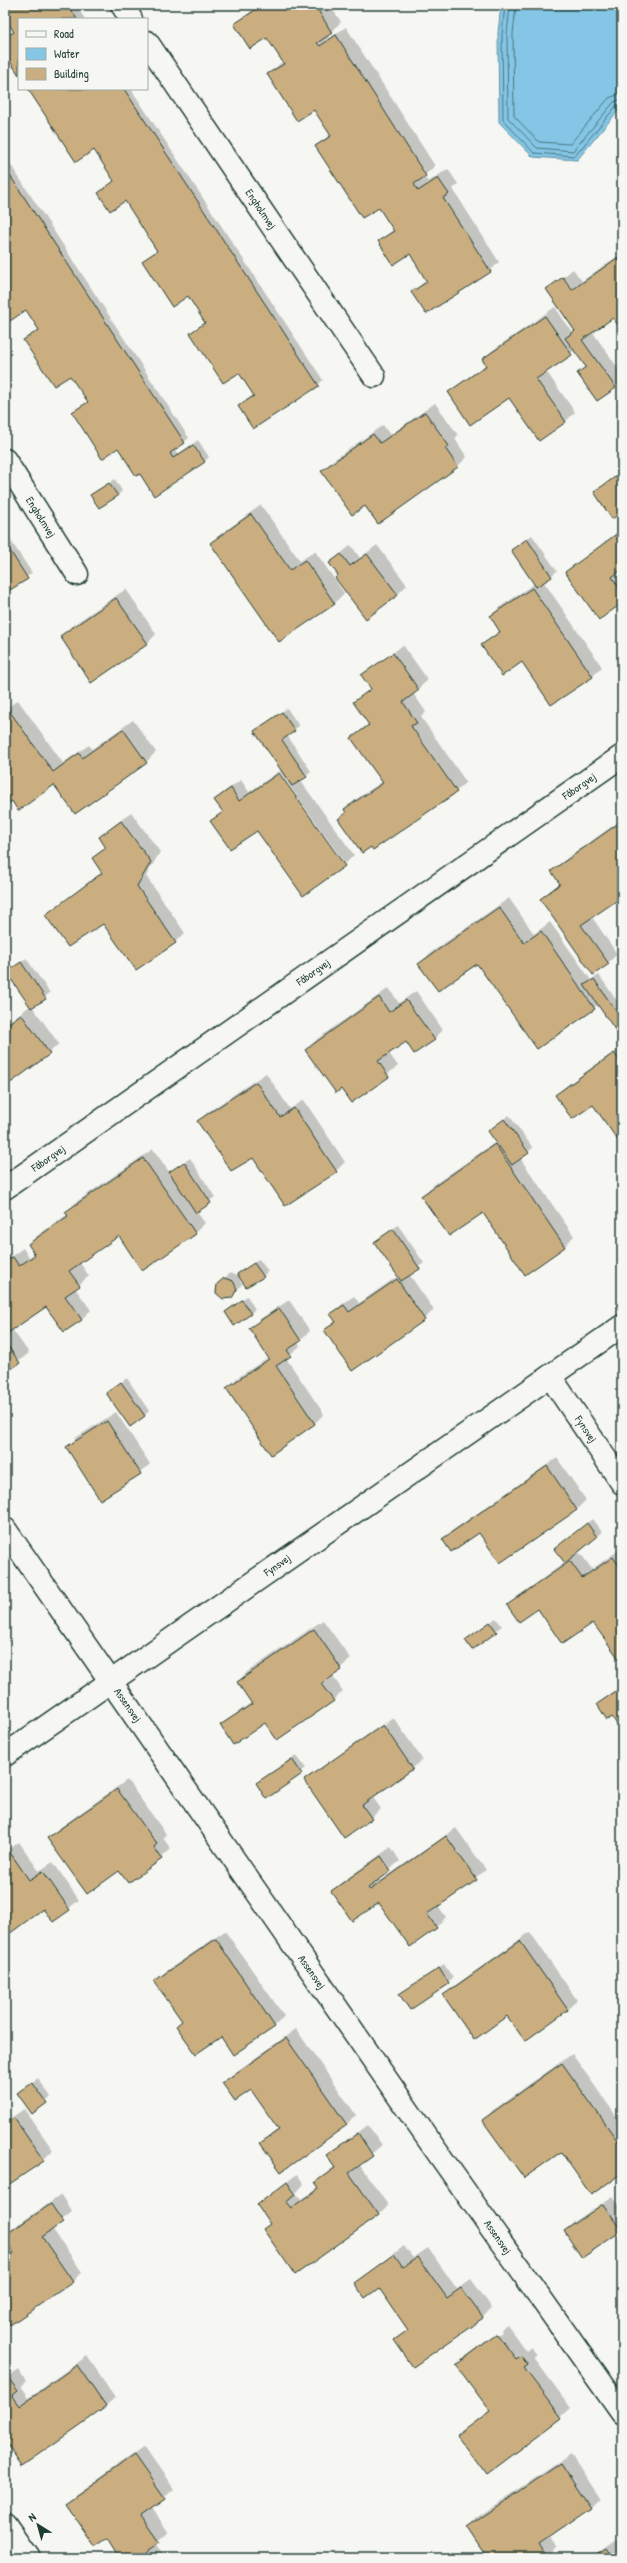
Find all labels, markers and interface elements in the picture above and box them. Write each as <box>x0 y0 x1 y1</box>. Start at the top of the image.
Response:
legend <box>18 18 148 90</box>
text: Road <box>54 25 74 42</box>
text: Water <box>54 45 80 62</box>
text: Building <box>54 65 89 82</box>
street label: Engholmvej <box>242 186 280 232</box>
street label: Engholmvej <box>23 494 59 540</box>
street label: Fåborgvej <box>559 769 599 803</box>
street label: Fåborgvej <box>293 955 333 989</box>
street label: Fåborgvej <box>28 1141 68 1175</box>
street label: Fynsvej <box>571 1412 600 1445</box>
street label: Fynsvej <box>260 1551 293 1580</box>
street label: Assensvej <box>111 1685 145 1725</box>
street label: Assensvej <box>295 1952 329 1992</box>
street label: Assensvej <box>481 2217 515 2257</box>
north arrow <box>18 2505 58 2545</box>
text: N <box>25 2510 39 2524</box>

